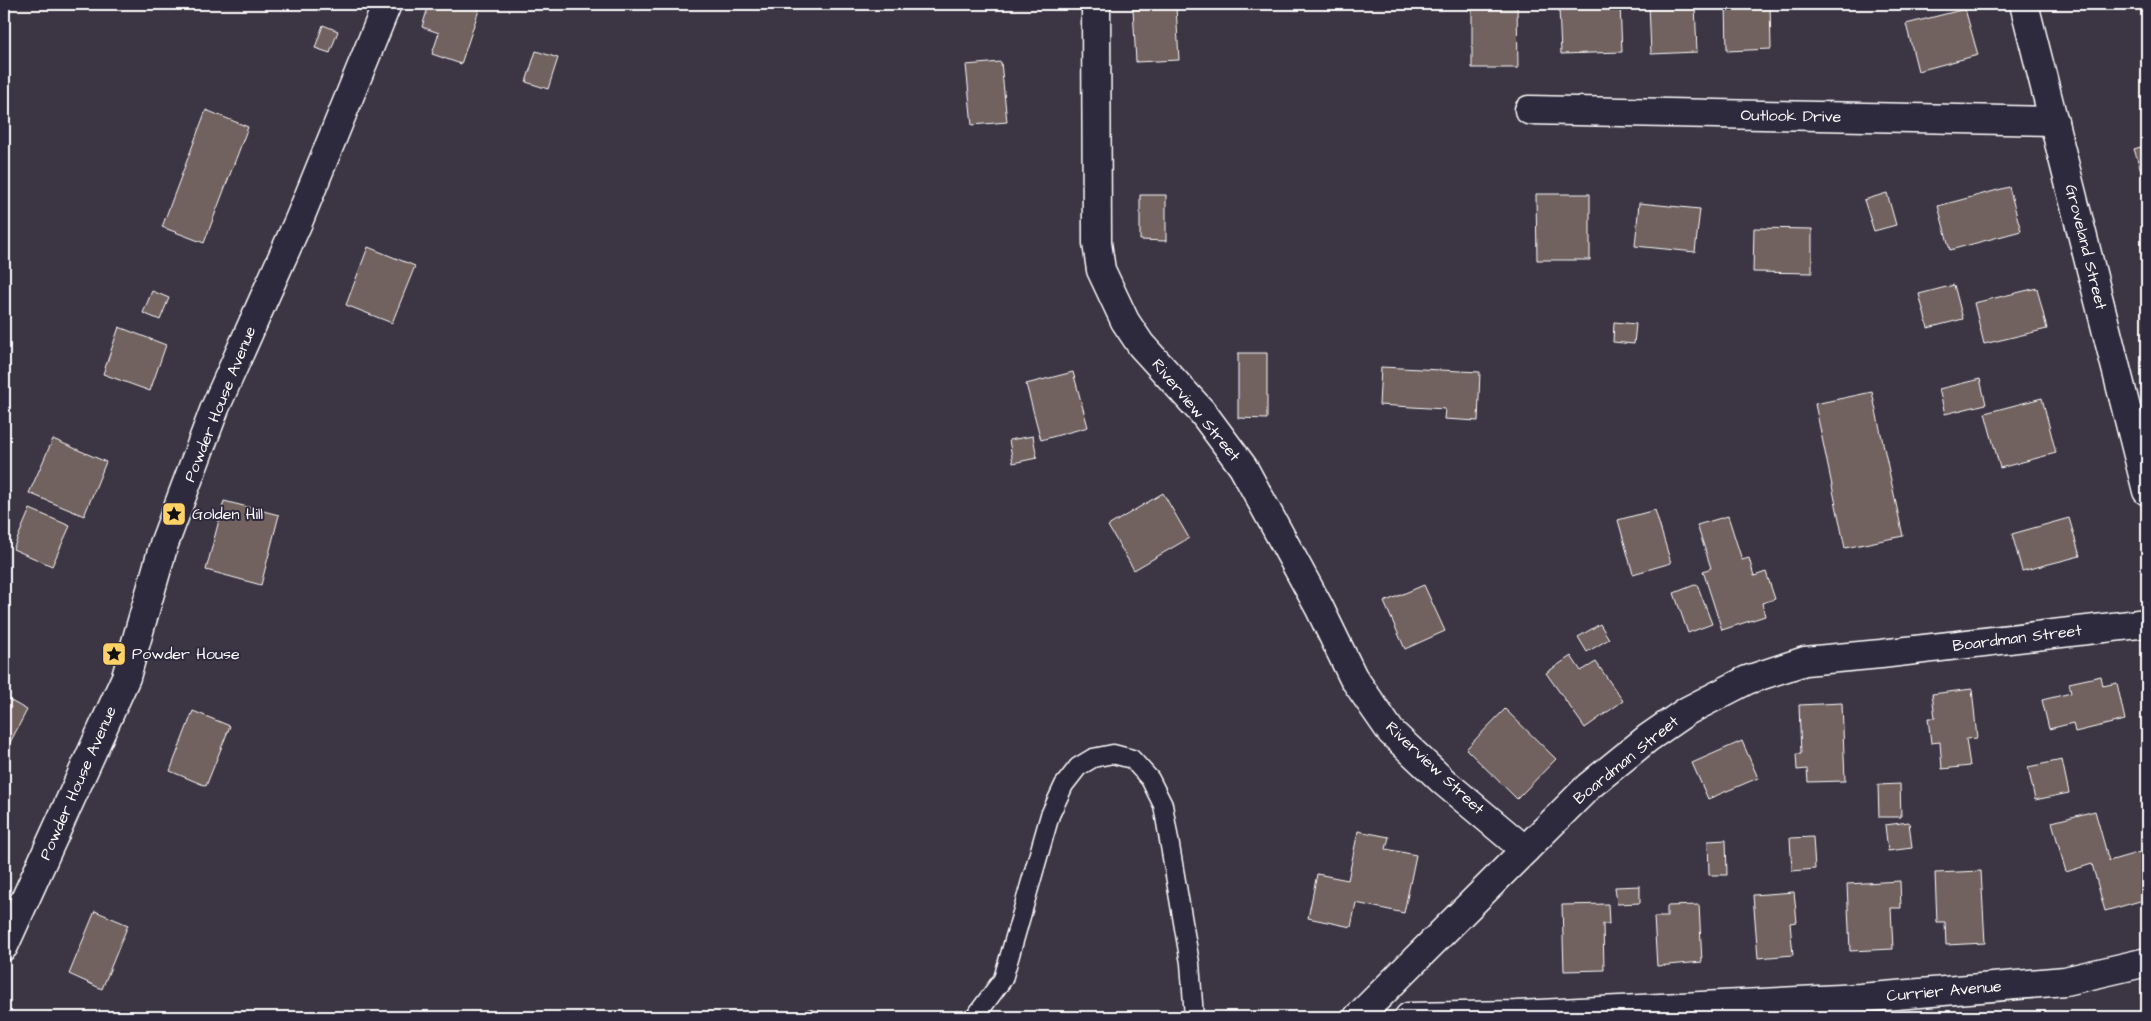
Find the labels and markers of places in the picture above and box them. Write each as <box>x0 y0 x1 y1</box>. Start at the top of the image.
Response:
place icon: Golden Hill <box>161 501 187 527</box>
place label: Golden Hill <box>192 503 263 525</box>
place icon: Powder House <box>101 641 127 667</box>
place label: Powder House <box>132 643 240 665</box>

